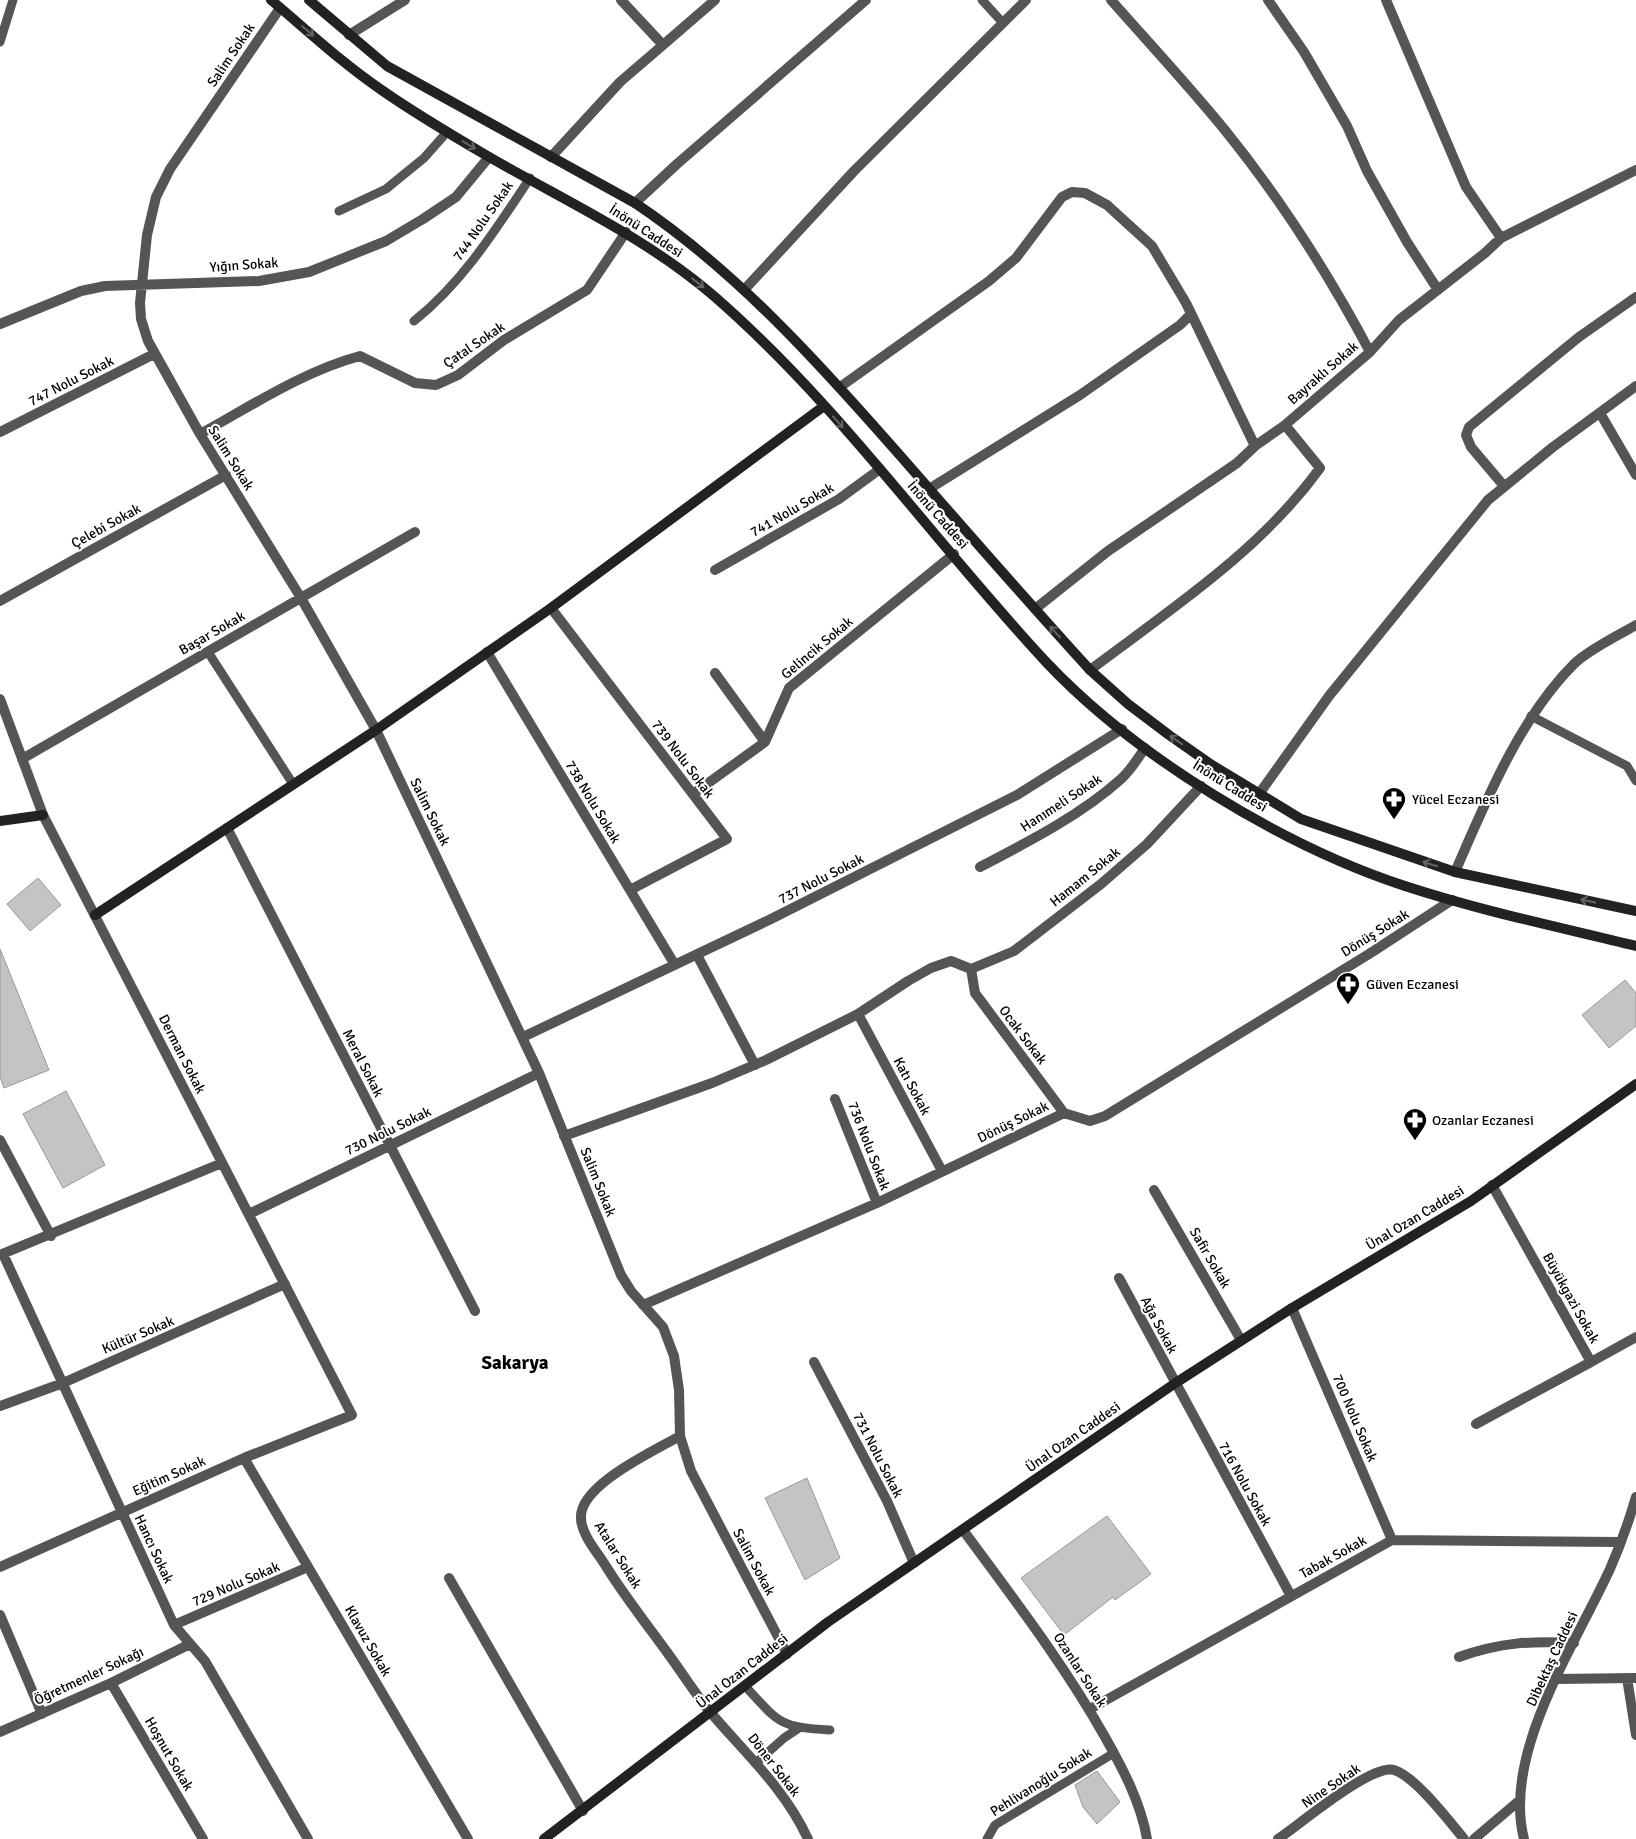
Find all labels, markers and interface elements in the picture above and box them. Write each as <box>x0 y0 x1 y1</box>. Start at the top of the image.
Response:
street label: Salim Sokak <box>203 20 259 90</box>
one-way arrow <box>301 26 314 37</box>
one-way arrow <box>462 140 476 150</box>
street label: 744 Nolu Sokak <box>449 178 517 264</box>
street label: İnönü Caddesi <box>606 201 686 261</box>
street label: Yığın Sokak <box>209 254 279 276</box>
one-way arrow <box>691 278 705 288</box>
street label: Çatal Sokak <box>440 318 508 372</box>
street label: Bayraklı Sokak <box>1284 338 1362 408</box>
street label: 747 Nolu Sokak <box>26 352 116 410</box>
one-way arrow <box>832 415 844 428</box>
street label: Salim Sokak <box>204 422 258 494</box>
street label: İnönü Caddesi <box>904 478 972 552</box>
street label: 741 Nolu Sokak <box>747 479 837 541</box>
street label: Çelebi Sokak <box>68 500 144 552</box>
street label: Başar Sokak <box>176 607 248 659</box>
street label: Gelincik Sokak <box>778 613 856 683</box>
one-way arrow <box>1049 625 1061 638</box>
street label: 739 Nolu Sokak <box>648 717 718 801</box>
one-way arrow <box>1169 735 1183 745</box>
street label: İnönü Caddesi <box>1190 756 1270 816</box>
street label: 738 Nolu Sokak <box>562 758 624 846</box>
street label: Hanımeli Sokak <box>1017 770 1105 836</box>
street label: Salim Sokak <box>406 775 454 849</box>
pharmacy icon: Yücel Eczanesi <box>1381 786 1407 820</box>
place label: Yücel Eczanesi <box>1412 791 1499 808</box>
street label: Hamam Sokak <box>1047 844 1123 910</box>
street label: 737 Nolu Sokak <box>776 850 866 908</box>
one-way arrow <box>1422 859 1438 869</box>
one-way arrow <box>1581 895 1597 905</box>
street label: Dönüş Sokak <box>1338 905 1412 961</box>
pharmacy icon: Güven Eczanesi <box>1335 971 1361 1005</box>
place label: Güven Eczanesi <box>1366 976 1459 993</box>
street label: Ocak Sokak <box>995 1002 1051 1068</box>
street label: Derman Sokak <box>155 1012 209 1096</box>
street label: Meral Sokak <box>339 1026 387 1100</box>
street label: Katı Sokak <box>890 1054 934 1118</box>
street label: Dönüş Sokak <box>975 1097 1051 1147</box>
street label: 736 Nolu Sokak <box>844 1099 894 1193</box>
street label: 730 Nolu Sokak <box>342 1103 434 1159</box>
pharmacy icon: Ozanlar Eczanesi <box>1402 1107 1428 1141</box>
place label: Ozanlar Eczanesi <box>1432 1112 1534 1129</box>
street label: Salim Sokak <box>576 1145 620 1219</box>
street label: Ünal Ozan Caddesi <box>1363 1182 1467 1254</box>
street label: Safir Sokak <box>1186 1225 1234 1291</box>
street label: Büyükgazi Sokak <box>1539 1250 1603 1346</box>
street label: Ağa Sokak <box>1137 1294 1181 1356</box>
street label: Kültür Sokak <box>99 1312 177 1358</box>
district label: Sakarya <box>481 1351 549 1375</box>
street label: 700 Nolu Sokak <box>1329 1372 1381 1464</box>
street label: Ünal Ozan Caddesi <box>1022 1398 1124 1476</box>
street label: 731 Nolu Sokak <box>849 1410 907 1500</box>
street label: 716 Nolu Sokak <box>1215 1439 1275 1529</box>
street label: Eğitim Sokak <box>130 1452 208 1500</box>
street label: Hancı Sokak <box>131 1512 177 1586</box>
street label: Atalar Sokak <box>591 1518 645 1592</box>
street label: Salim Sokak <box>729 1526 779 1598</box>
street label: Tabak Sokak <box>1297 1532 1369 1582</box>
street label: 729 Nolu Sokak <box>190 1558 282 1610</box>
street label: Klavuz Sokak <box>341 1603 395 1679</box>
street label: Dibektaş Caddesi <box>1523 1609 1581 1709</box>
street label: Ozanlar Sokak <box>1050 1629 1110 1711</box>
street label: Ünal Ozan Caddesi <box>693 1630 791 1712</box>
street label: Öğretmenler Sokağı <box>32 1643 146 1709</box>
street label: Hoşnut Sokak <box>141 1714 197 1794</box>
street label: Döner Sokak <box>744 1730 804 1800</box>
street label: Pehlivanoğlu Sokak <box>987 1744 1095 1820</box>
street label: Nine Sokak <box>1298 1760 1364 1812</box>

